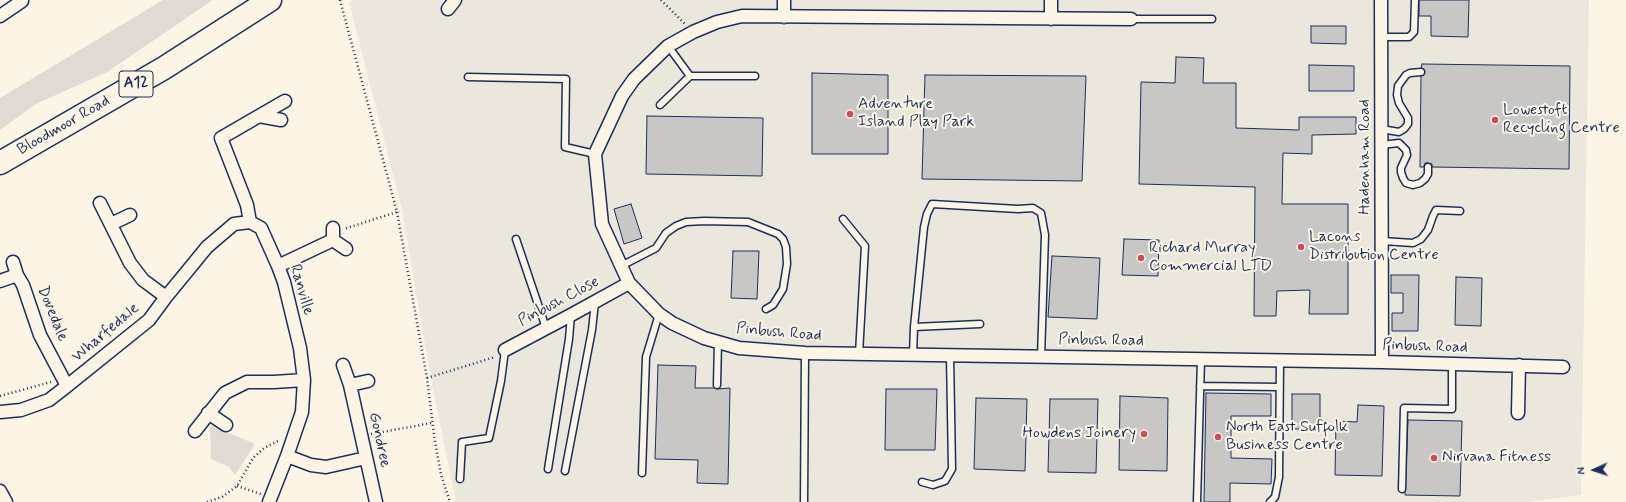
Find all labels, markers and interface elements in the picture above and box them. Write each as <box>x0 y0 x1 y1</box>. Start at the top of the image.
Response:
road number: A12 <box>119 71 153 97</box>
street label: Bloodmoor Road <box>14 92 114 160</box>
place label: Adventure Island Play Park <box>858 95 974 133</box>
street label: Hadenham Road <box>1356 99 1376 215</box>
place label: Lowestoft Recycling Centre <box>1503 101 1620 139</box>
marker: Adventure Island Play Park <box>845 109 855 119</box>
marker: Lowestoft Recycling Centre <box>1490 115 1500 125</box>
place label: Lacons Distribution Centre <box>1309 228 1439 266</box>
place label: Richard Murray Commercial LTD <box>1149 239 1272 277</box>
marker: Lacons Distribution Centre <box>1296 242 1306 252</box>
marker: Richard Murray Commercial LTD <box>1136 253 1146 263</box>
street label: Ranville <box>285 262 317 318</box>
street label: Pinbush Close <box>515 273 603 331</box>
street label: Dovedale <box>32 284 72 344</box>
street label: Wharfedale <box>68 299 144 367</box>
street label: Pinbush Road <box>736 320 822 346</box>
street label: Pinbush Road <box>1058 331 1144 351</box>
street label: Pinbush Road <box>1382 336 1468 358</box>
street label: Gondree <box>364 410 394 470</box>
place label: North East Suffolk Business Centre <box>1226 418 1348 456</box>
place label: Howdens Joinery <box>1023 424 1136 444</box>
marker: Howdens Joinery <box>1139 429 1149 439</box>
marker: North East Suffolk Business Centre <box>1213 432 1223 442</box>
place label: Nirvana Fitness <box>1442 448 1551 468</box>
north arrow <box>1574 450 1614 490</box>
marker: Nirvana Fitness <box>1429 453 1439 463</box>
text: N <box>1575 467 1589 475</box>

